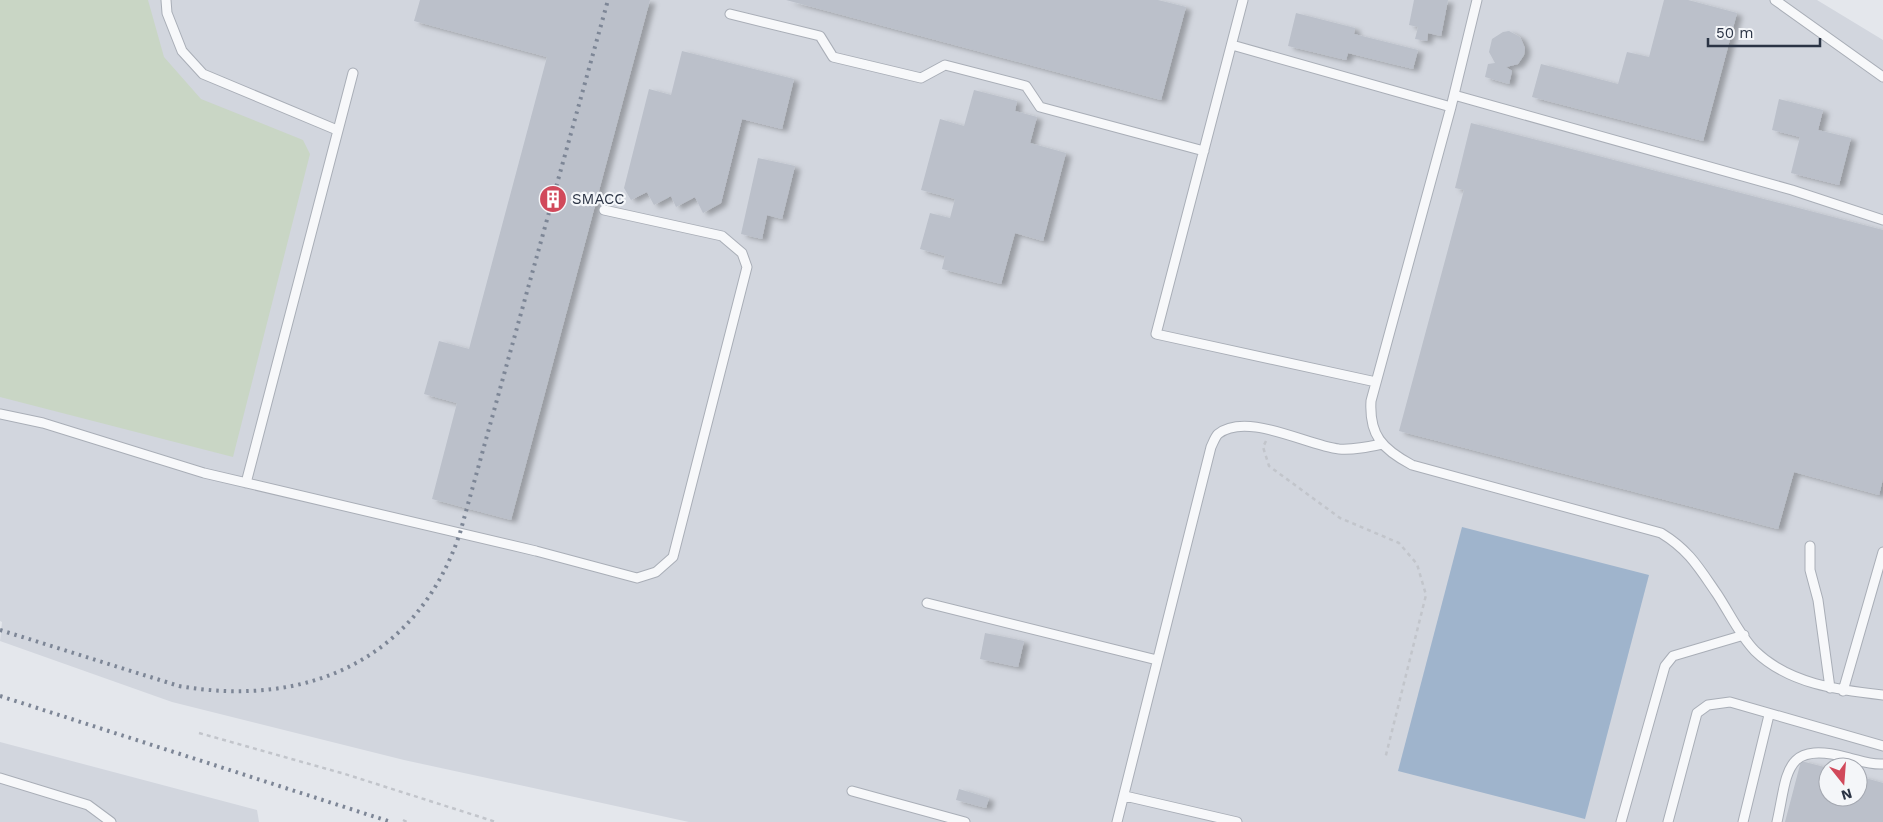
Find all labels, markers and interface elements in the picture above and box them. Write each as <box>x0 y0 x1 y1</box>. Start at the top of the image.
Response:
scale bar <box>1708 15 1820 47</box>
text: 50 m <box>1716 24 1753 42</box>
building icon: SMACC <box>538 184 568 214</box>
place label: SMACC <box>572 190 625 208</box>
north arrow <box>1818 757 1868 807</box>
text: N <box>1840 785 1854 804</box>

